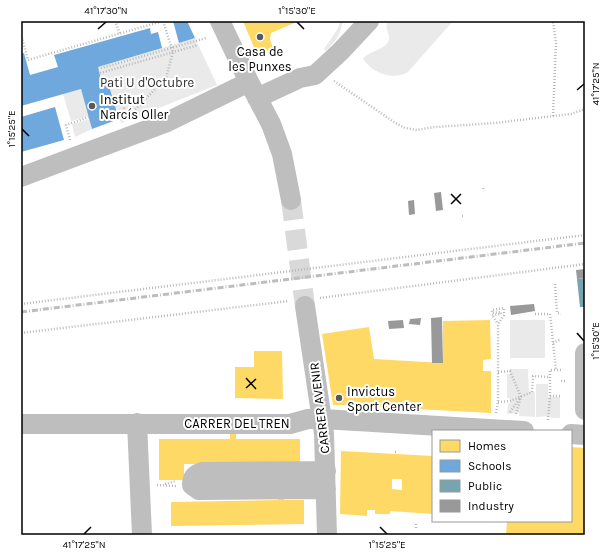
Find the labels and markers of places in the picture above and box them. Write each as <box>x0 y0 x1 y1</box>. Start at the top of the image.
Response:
marker: Casa de les Punxes <box>255 32 265 42</box>
place label: Casa de les Punxes <box>228 44 292 74</box>
place label: Institut Narcís Oller <box>100 92 169 122</box>
marker: Institut Narcís Oller <box>87 101 97 111</box>
place label: Invictus Sport Center <box>347 384 421 414</box>
marker: Invictus Sport Center <box>334 393 344 403</box>

